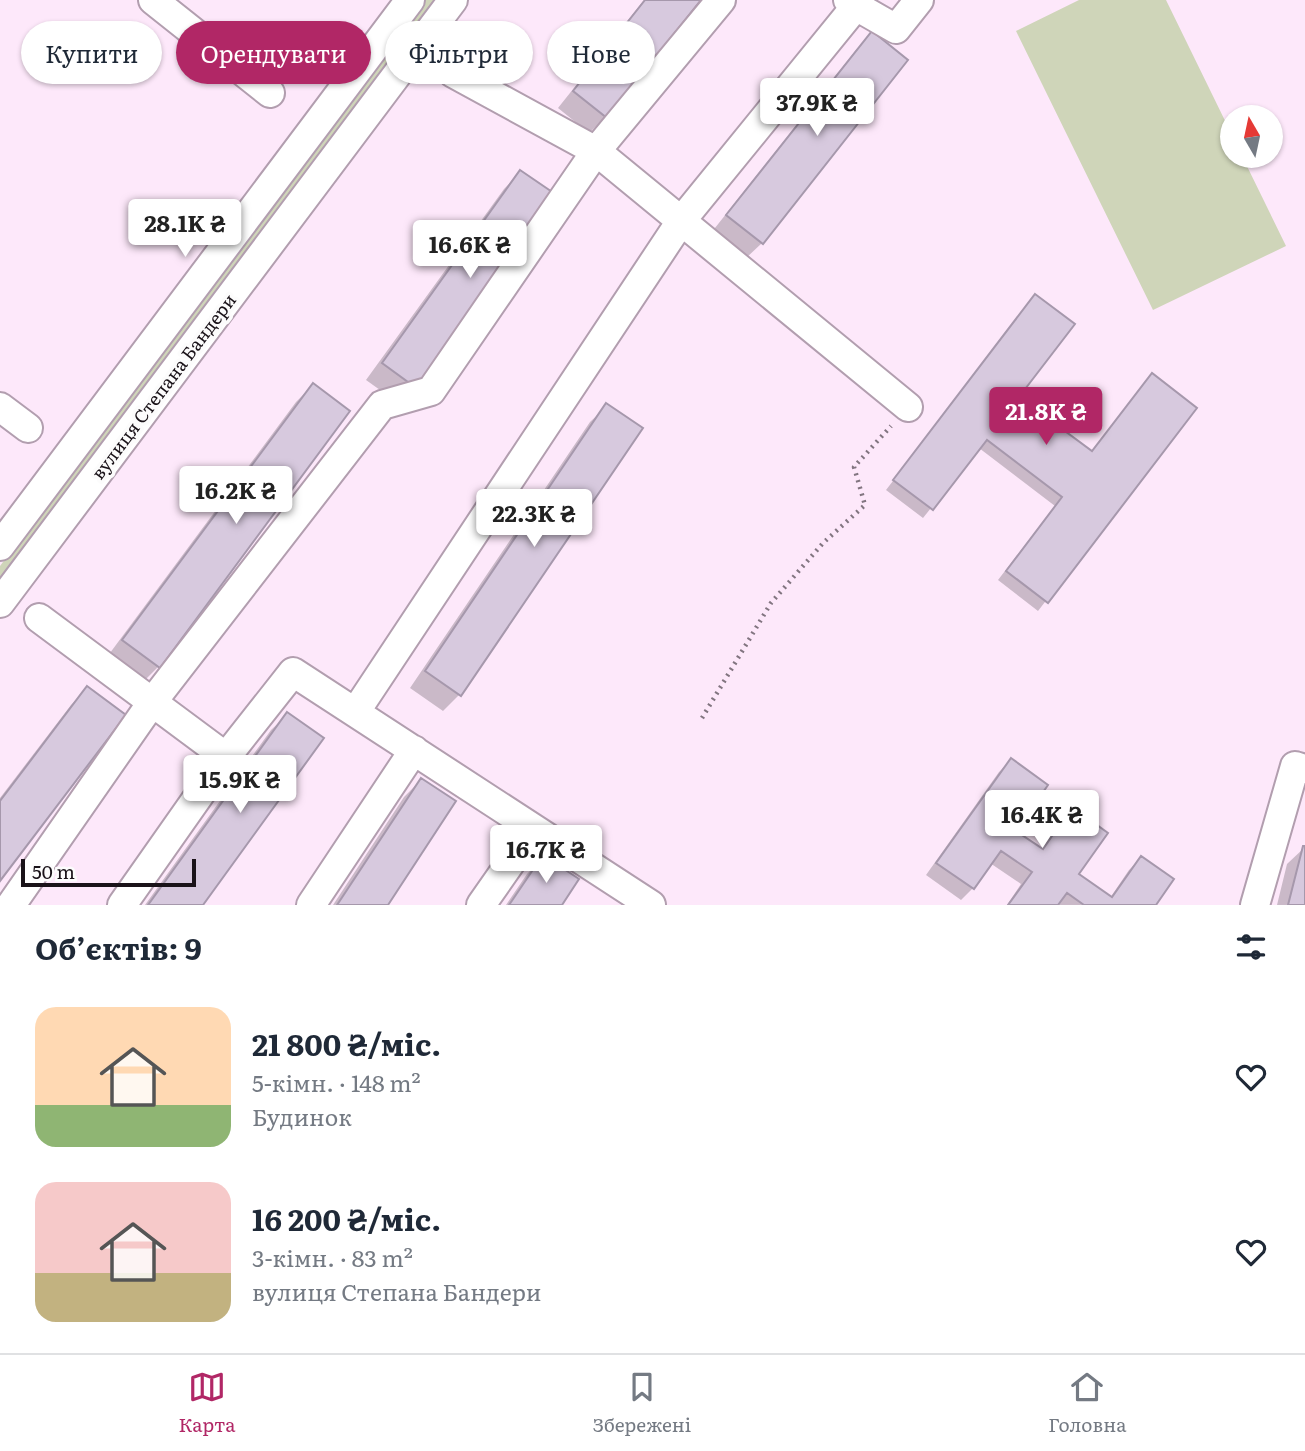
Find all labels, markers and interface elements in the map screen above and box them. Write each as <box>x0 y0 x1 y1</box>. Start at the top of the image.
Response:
chip: Купити <box>21 21 162 84</box>
chip: Орендувати <box>176 21 371 84</box>
chip: Фільтри <box>385 21 533 84</box>
chip: Нове <box>547 21 655 84</box>
pin: 37.9K ₴ <box>752 78 882 138</box>
text: 37.9K ₴ <box>776 84 858 118</box>
north arrow <box>1220 105 1283 168</box>
map controls <box>1220 105 1283 168</box>
pin: 28.1K ₴ <box>120 200 250 259</box>
text: 28.1K ₴ <box>144 205 226 239</box>
pin: 16.6K ₴ <box>405 220 535 280</box>
text: 16.6K ₴ <box>429 226 511 260</box>
street label: вулиця Степана Бандери <box>84 287 242 485</box>
pin: 21.8K ₴ <box>981 388 1111 447</box>
text: 21.8K ₴ <box>1005 393 1087 427</box>
pin: 16.2K ₴ <box>171 466 301 526</box>
text: 16.2K ₴ <box>195 472 277 506</box>
pin: 22.3K ₴ <box>469 490 599 549</box>
text: 22.3K ₴ <box>492 495 576 529</box>
pin: 15.9K ₴ <box>175 756 305 815</box>
text: 15.9K ₴ <box>199 761 281 795</box>
pin: 16.4K ₴ <box>977 790 1107 850</box>
text: 16.4K ₴ <box>1001 796 1083 830</box>
pin: 16.7K ₴ <box>481 826 611 885</box>
text: 16.7K ₴ <box>506 831 586 865</box>
scale bar <box>21 856 196 888</box>
text: 50 m <box>32 857 75 885</box>
text: Об’єктів: 9 <box>35 925 202 969</box>
icon: filters <box>1232 928 1270 966</box>
text: 21 800 ₴/міс. <box>252 1021 441 1065</box>
icon: home <box>91 1035 175 1119</box>
icon: heart <box>1232 1058 1270 1096</box>
text: 5-кімн. · 148 m² <box>252 1065 421 1099</box>
text: Будинок <box>252 1099 352 1133</box>
text: 16 200 ₴/міс. <box>252 1196 441 1240</box>
icon: home <box>91 1210 175 1294</box>
icon: heart <box>1232 1233 1270 1271</box>
text: 3-кімн. · 83 m² <box>252 1240 413 1274</box>
text: вулиця Степана Бандери <box>252 1274 542 1308</box>
tab: Карта <box>179 1368 236 1438</box>
tab: Збережені <box>593 1368 691 1438</box>
tab: Головна <box>1048 1368 1126 1438</box>

